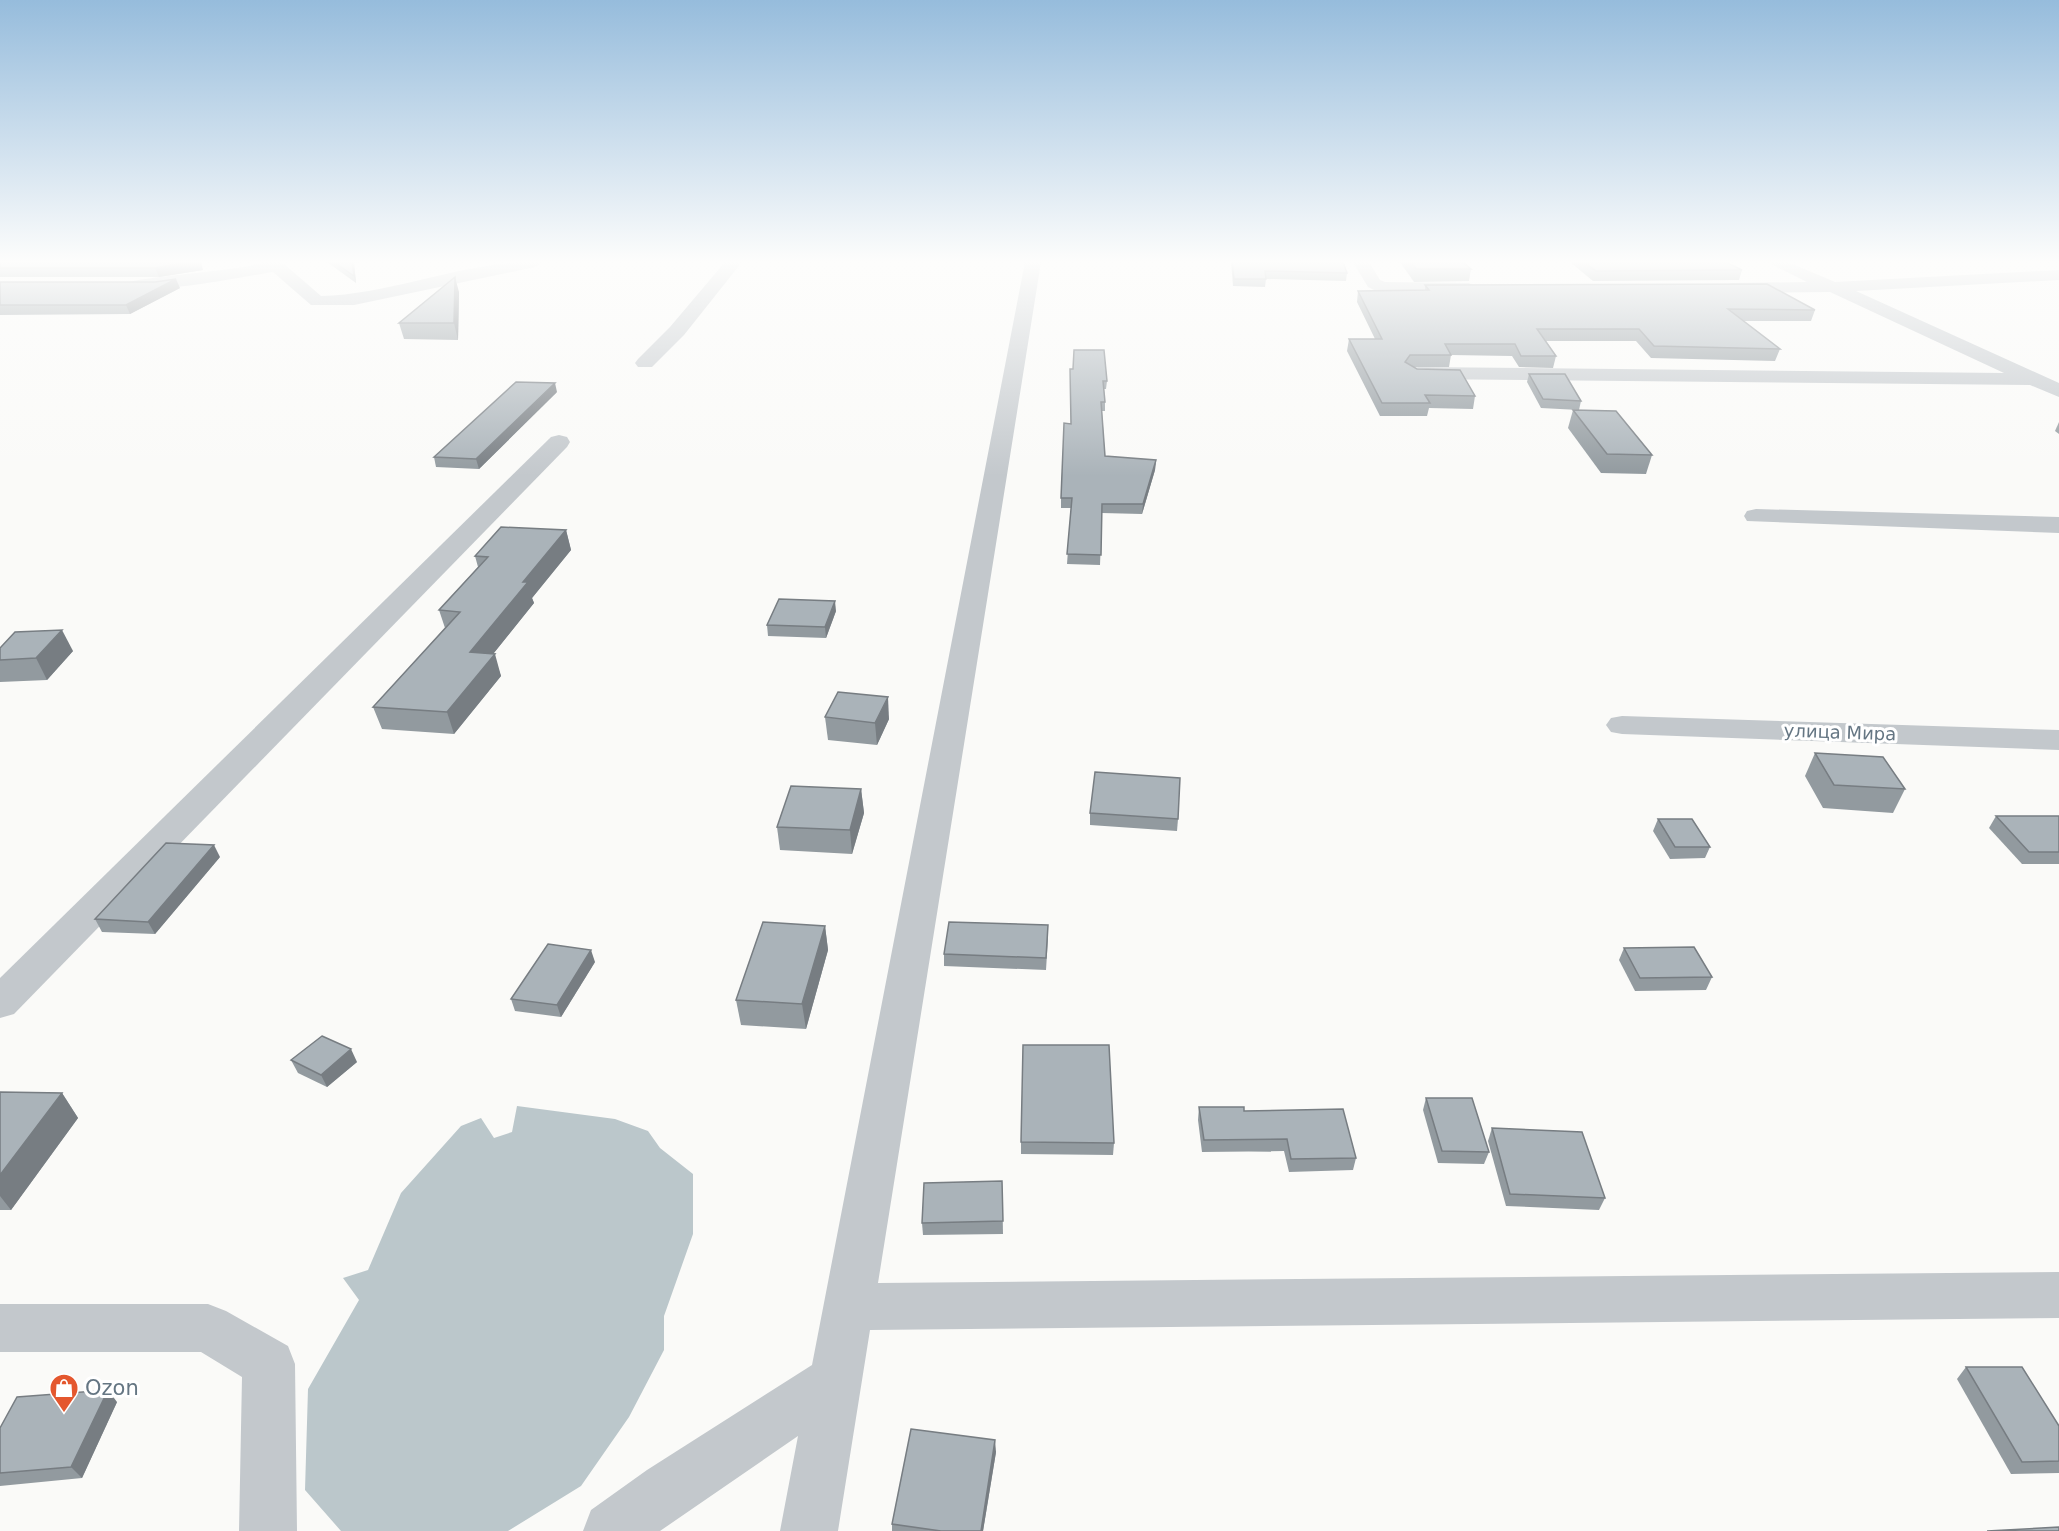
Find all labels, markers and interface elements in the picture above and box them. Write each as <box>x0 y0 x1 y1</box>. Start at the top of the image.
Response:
street label: улица Мира <box>1783 720 1897 744</box>
shop icon: Ozon <box>48 1372 80 1414</box>
place label: Ozon <box>85 1376 139 1400</box>

